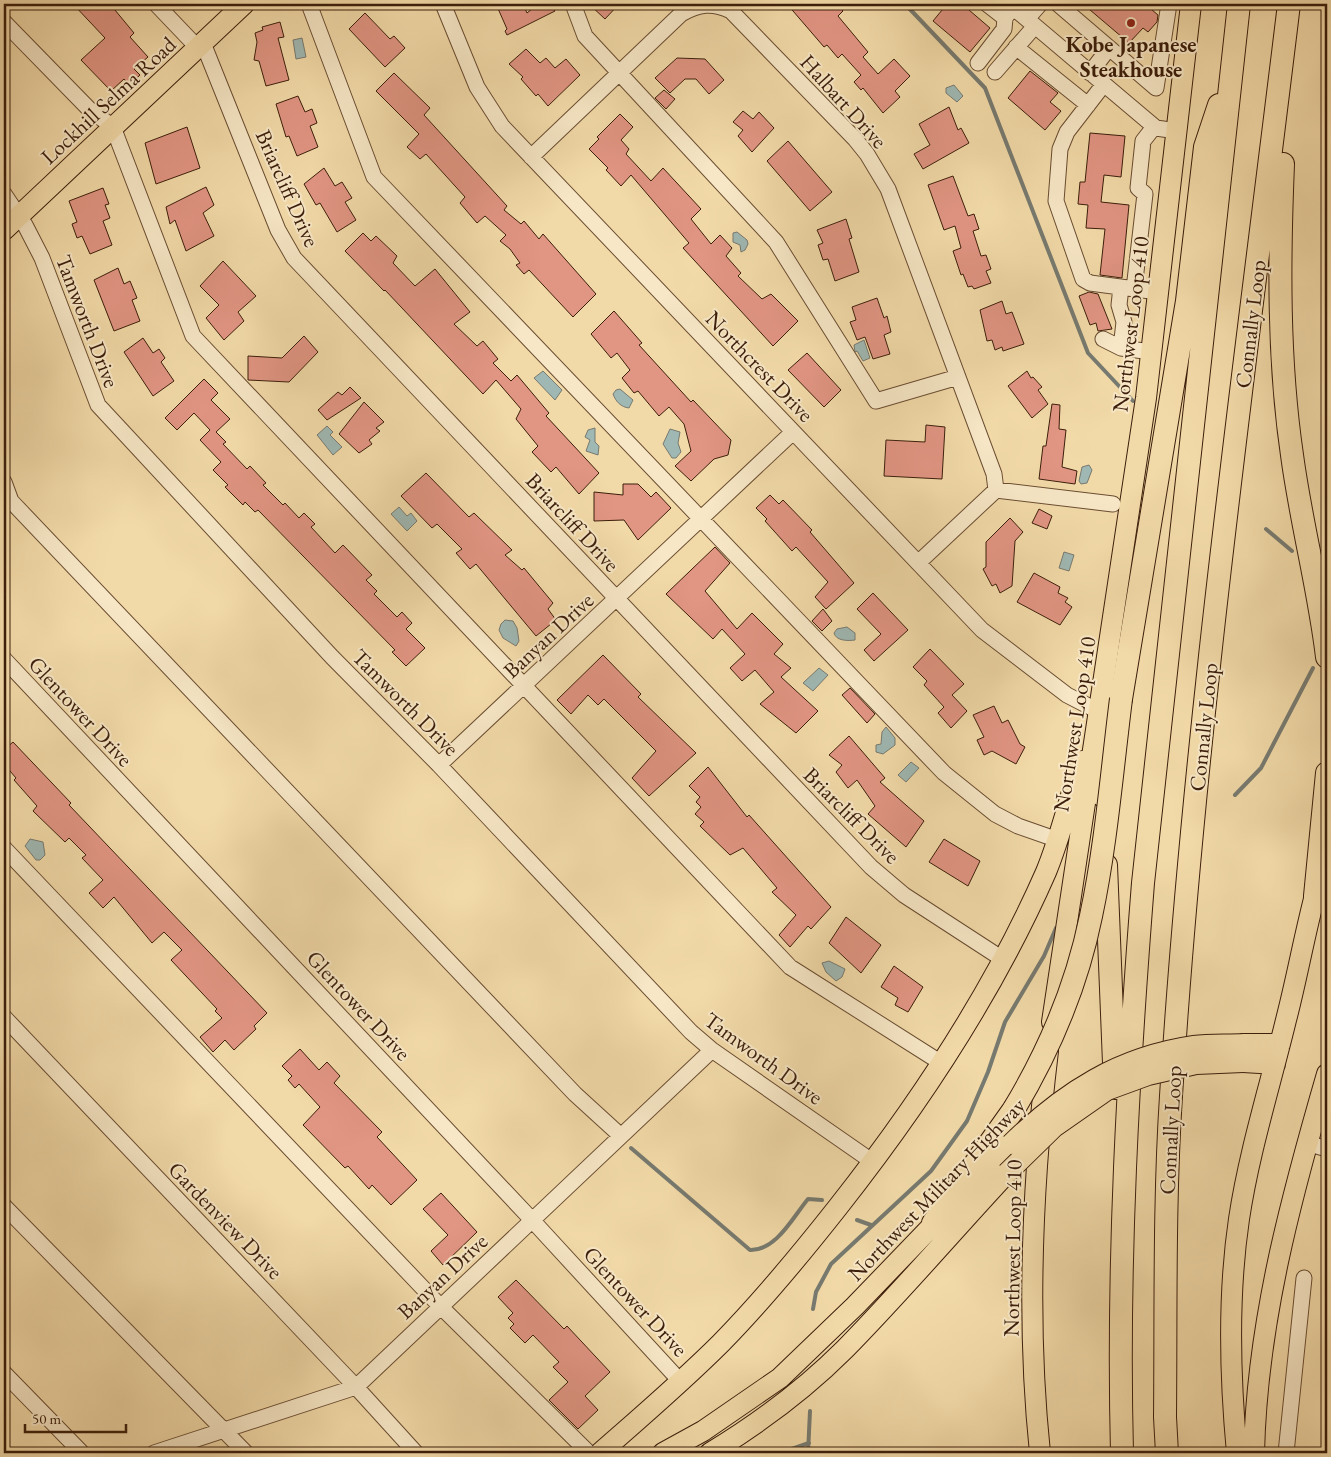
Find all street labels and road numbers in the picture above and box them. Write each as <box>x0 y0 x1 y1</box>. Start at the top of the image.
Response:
street label: Lockhill Selma Road <box>34 29 183 171</box>
street label: Halbart Drive <box>794 48 894 155</box>
street label: Briarcliff Drive <box>249 125 326 252</box>
street label: Northwest Loop 410 <box>1105 234 1156 414</box>
street label: Tamworth Drive <box>49 251 126 392</box>
street label: Connally Loop <box>1228 258 1273 390</box>
street label: Northcrest Drive <box>699 305 820 428</box>
street label: Briarcliff Drive <box>519 467 626 578</box>
street label: Banyan Drive <box>497 586 600 685</box>
street label: Northwest Loop 410 <box>1046 634 1103 814</box>
street label: Tamworth Drive <box>346 643 466 762</box>
street label: Glentower Drive <box>22 650 140 773</box>
street label: Connally Loop <box>1182 661 1225 793</box>
street label: Briarcliff Drive <box>797 761 907 870</box>
street label: Glentower Drive <box>300 944 418 1067</box>
street label: Tamworth Drive <box>698 1005 829 1112</box>
street label: Connally Loop <box>1153 1065 1188 1195</box>
street label: Northwest Military Highway <box>841 1091 1032 1287</box>
street label: Gardenview Drive <box>162 1155 290 1286</box>
street label: Northwest Loop 410 <box>996 1159 1029 1337</box>
street label: Banyan Drive <box>391 1227 494 1326</box>
street label: Glentower Drive <box>577 1240 695 1363</box>

